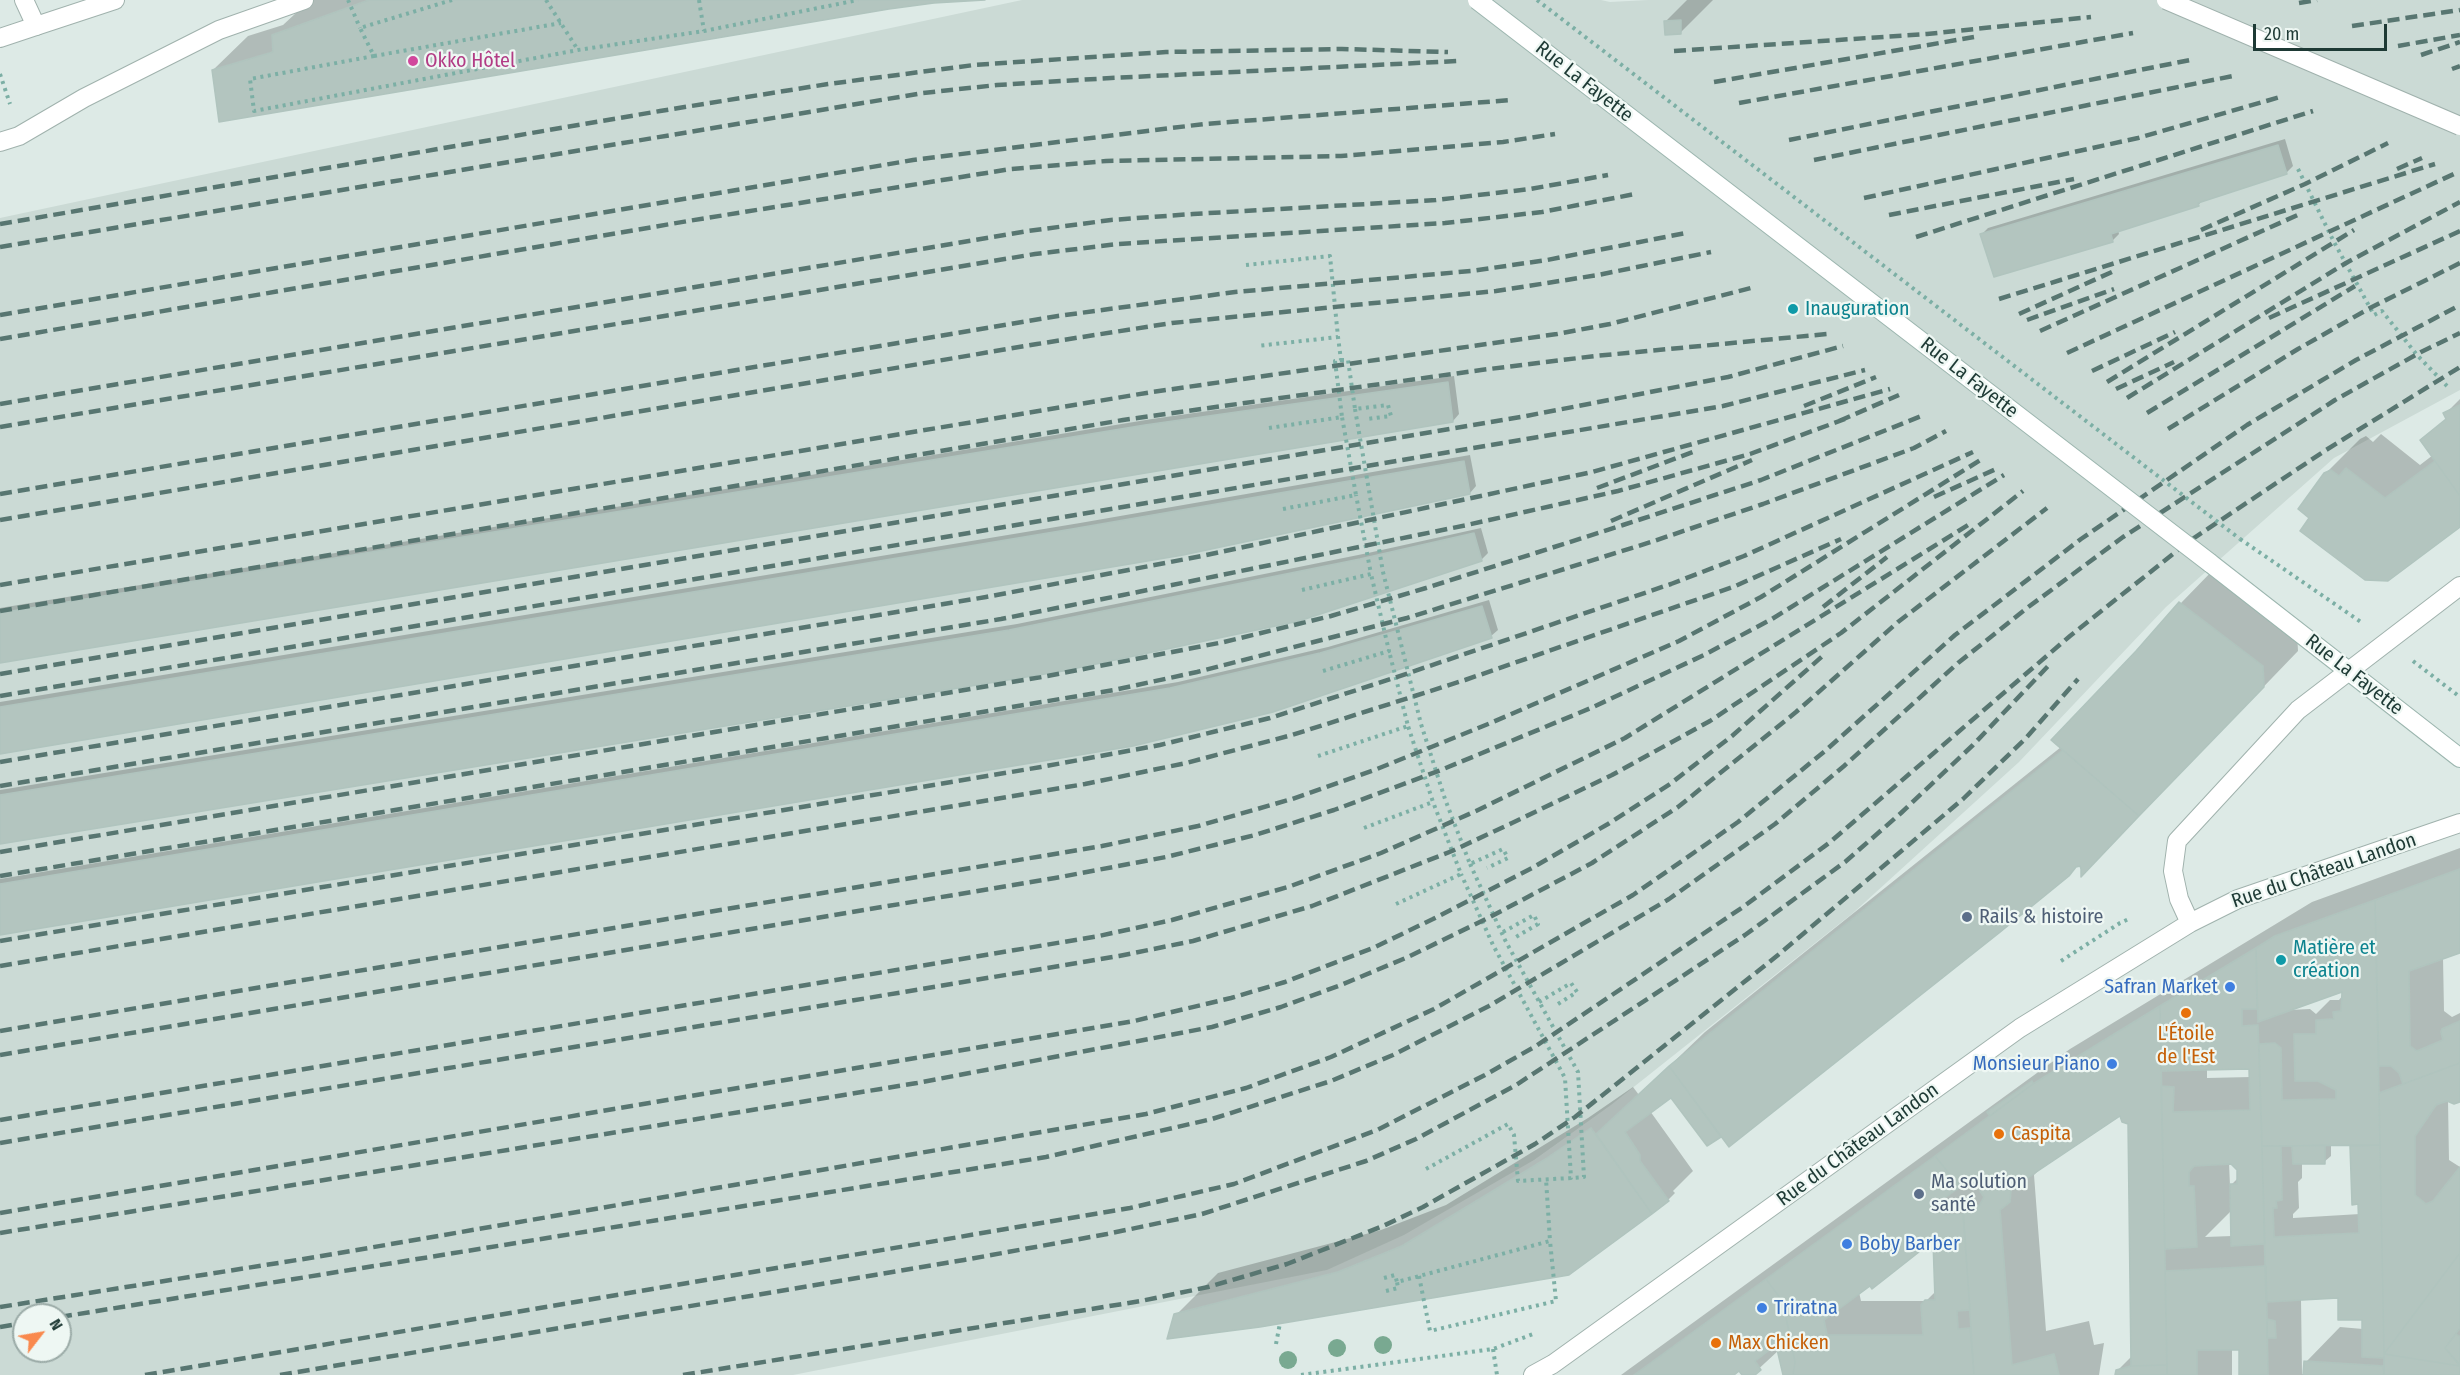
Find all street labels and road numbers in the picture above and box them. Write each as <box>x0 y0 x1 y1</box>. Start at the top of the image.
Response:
street label: Rue La Fayette <box>1530 36 1638 128</box>
street label: Rue La Fayette <box>1915 332 2023 424</box>
street label: Rue La Fayette <box>2300 629 2408 721</box>
street label: Rue du Château Landon <box>2228 828 2420 914</box>
street label: Rue du Château Landon <box>1773 1078 1943 1212</box>

